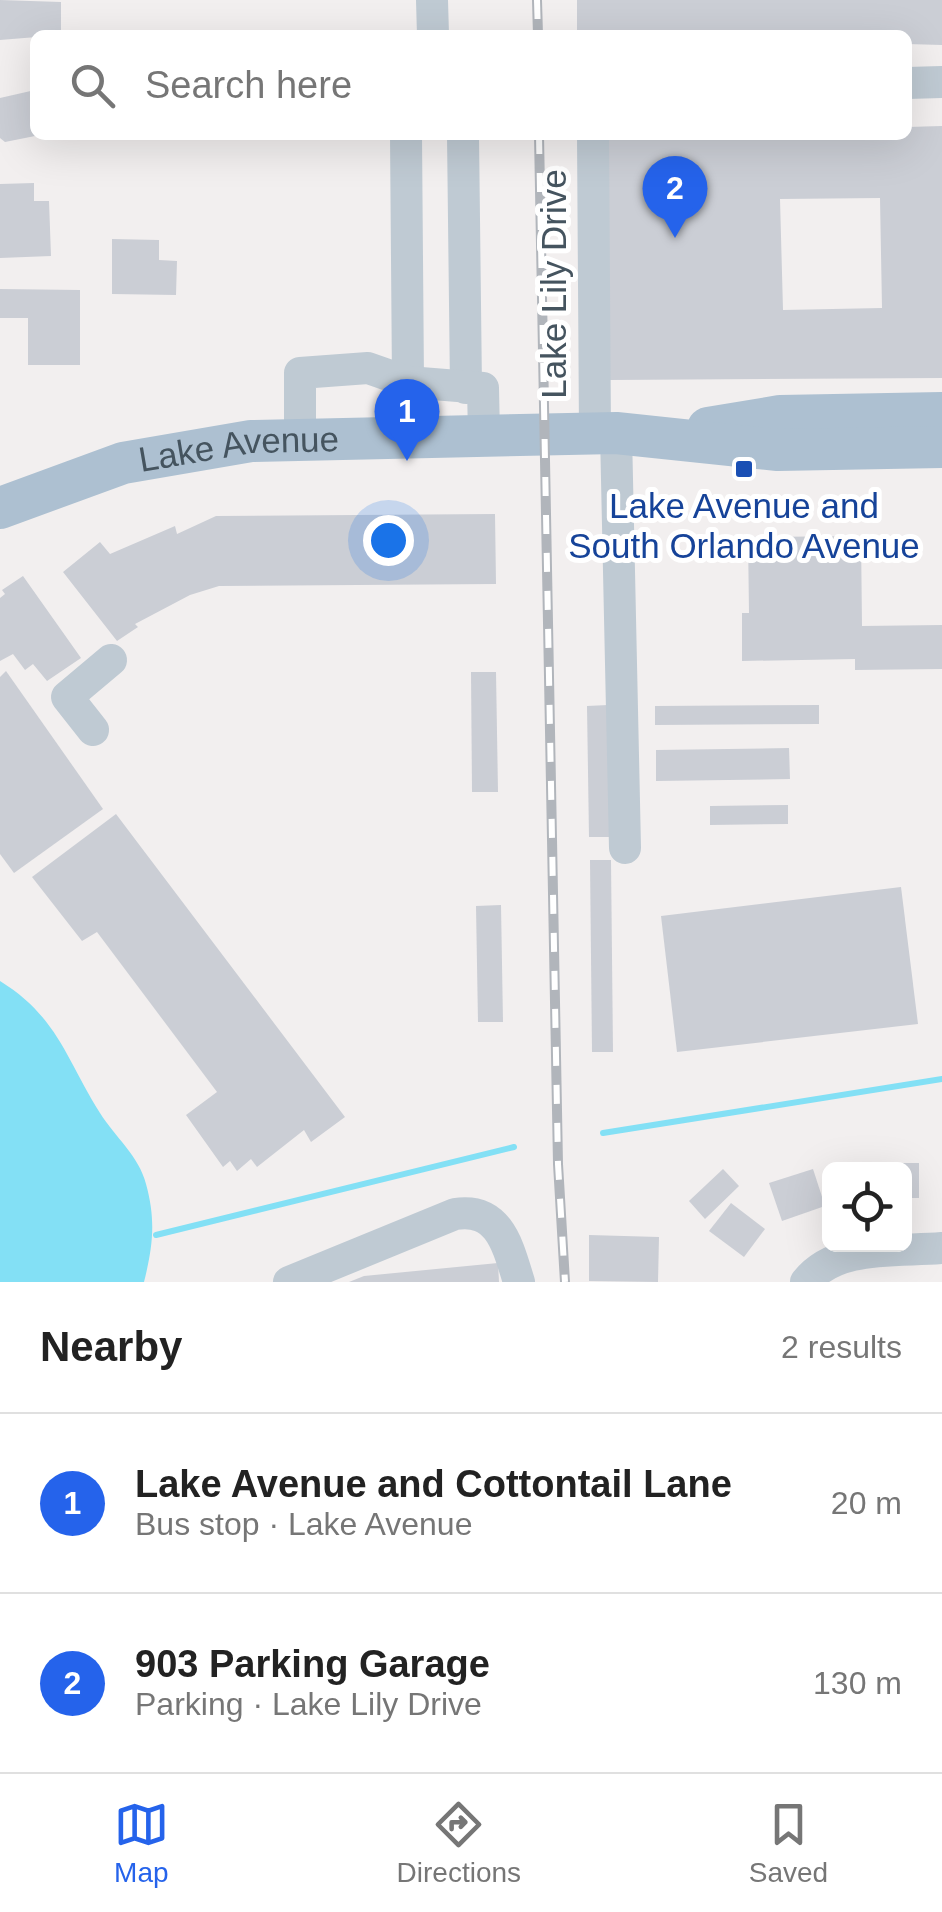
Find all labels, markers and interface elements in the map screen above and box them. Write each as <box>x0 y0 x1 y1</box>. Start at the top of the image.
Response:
search box <box>30 30 912 140</box>
icon: search <box>65 58 120 113</box>
text: Search here <box>145 64 352 106</box>
pin: 2 <box>642 156 708 238</box>
street label: Lake Lily Drive <box>534 169 573 399</box>
pin: 1 <box>374 378 440 461</box>
street label: Lake Avenue <box>136 419 339 479</box>
marker: Lake Avenue and South Orlando Avenue <box>733 458 755 480</box>
place label: Lake Avenue and South Orlando Avenue <box>568 486 920 565</box>
your location <box>363 515 414 566</box>
map controls <box>822 1162 912 1252</box>
button: locate <box>822 1162 912 1252</box>
text: Nearby <box>40 1323 182 1370</box>
text: 2 results <box>781 1329 902 1365</box>
text: Lake Avenue and Cottontail Lane <box>135 1463 732 1505</box>
text: 1 <box>64 1485 81 1521</box>
text: 20 m <box>831 1485 902 1521</box>
text: Bus stop · Lake Avenue <box>135 1506 472 1542</box>
text: 903 Parking Garage <box>135 1643 490 1685</box>
text: 2 <box>64 1665 81 1701</box>
text: 130 m <box>813 1665 902 1701</box>
text: Parking · Lake Lily Drive <box>135 1686 482 1722</box>
tab: Map <box>114 1797 169 1889</box>
tab: Directions <box>397 1797 521 1889</box>
tab: Saved <box>749 1797 828 1889</box>

